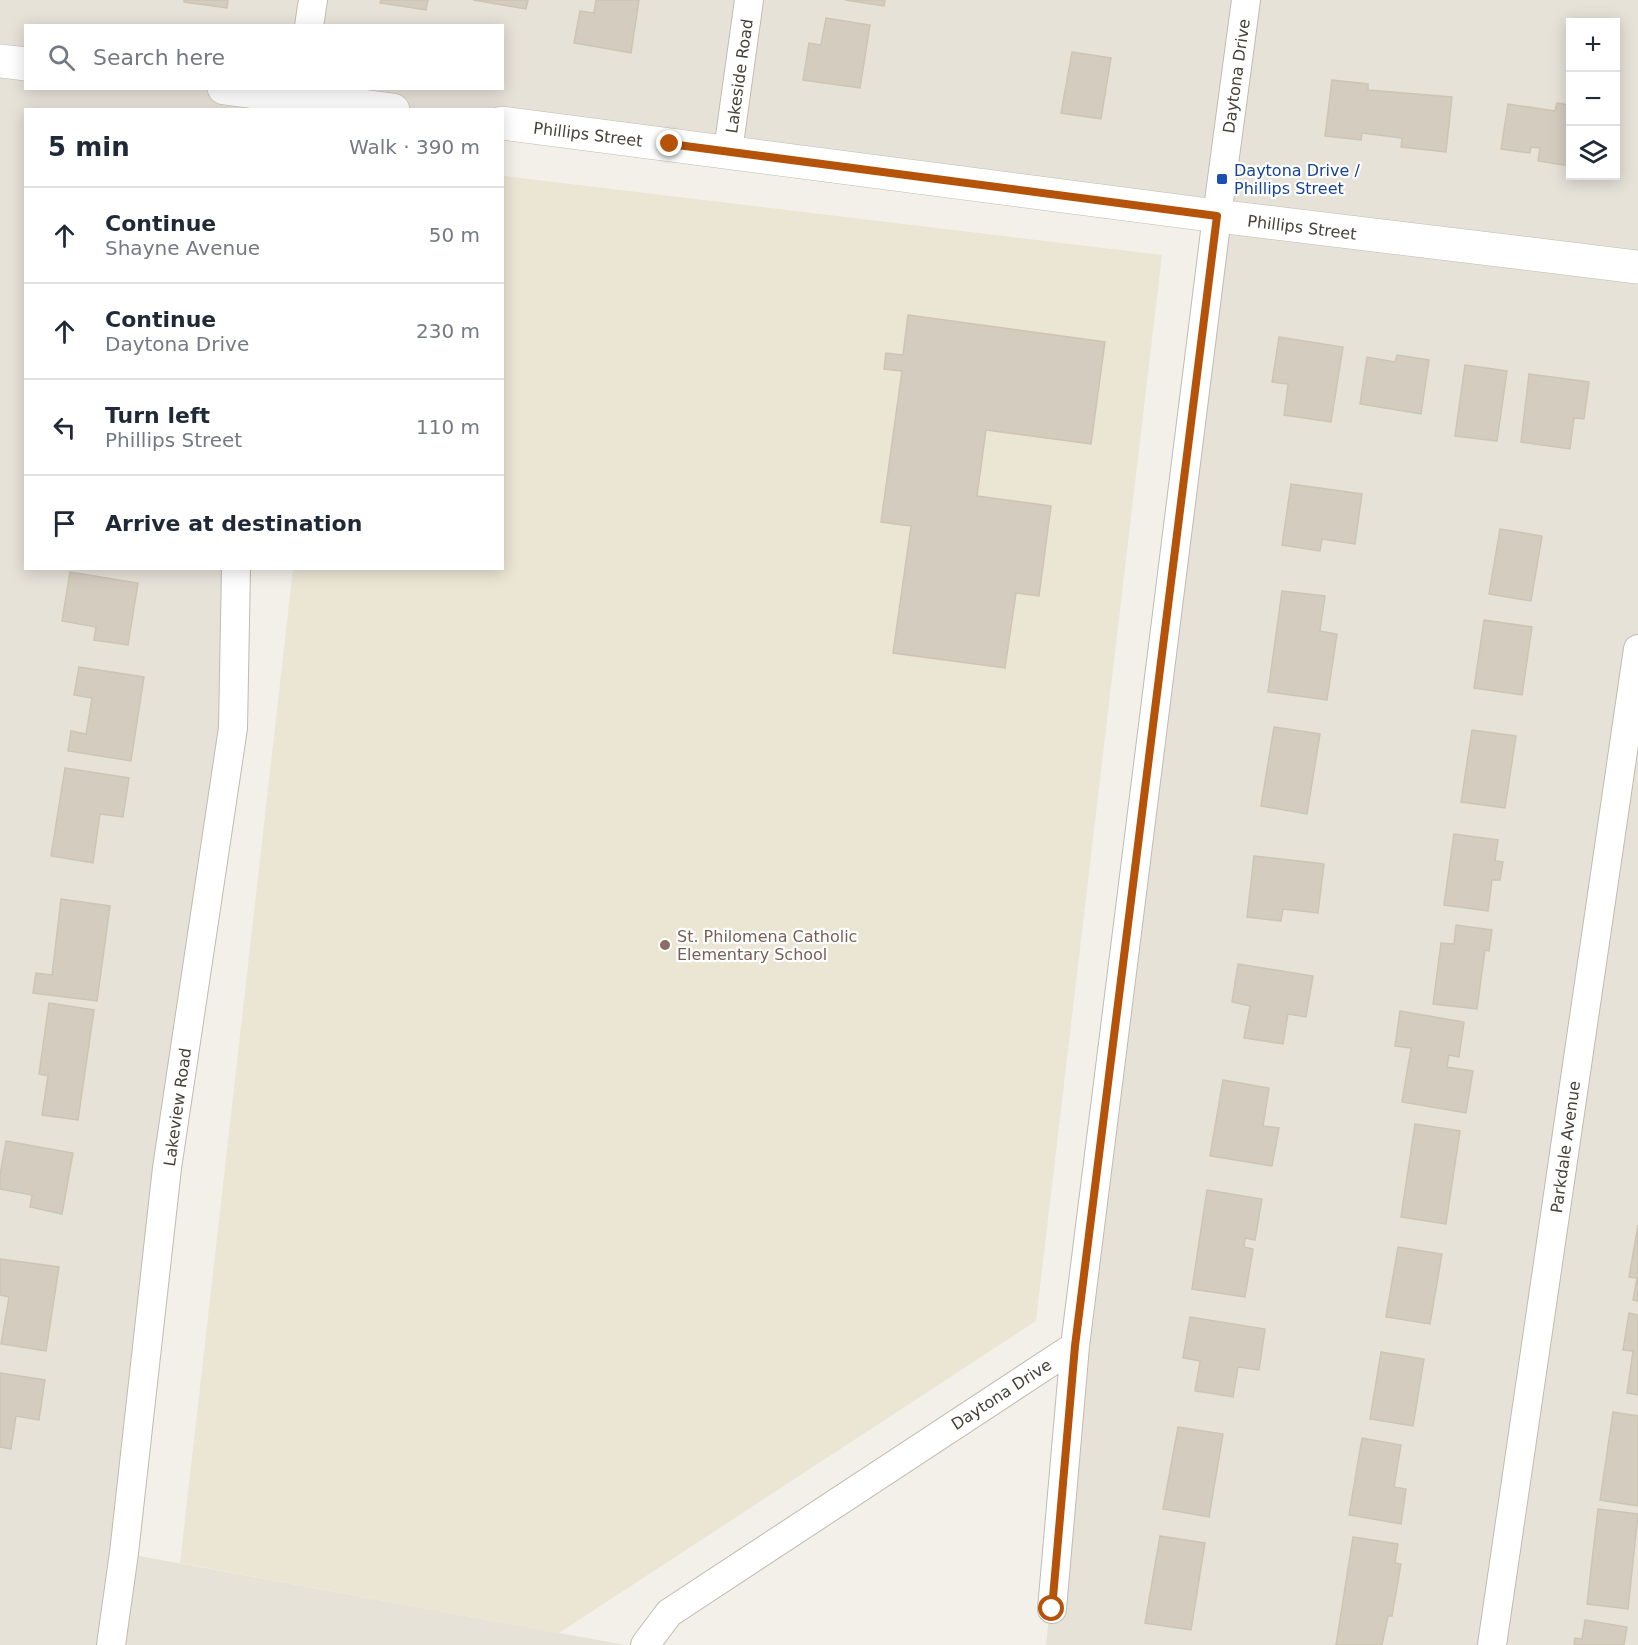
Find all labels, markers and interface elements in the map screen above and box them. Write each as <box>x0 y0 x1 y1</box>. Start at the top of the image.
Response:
street label: Lakeside Road <box>722 18 757 134</box>
street label: Daytona Drive <box>1219 18 1254 135</box>
map controls <box>1566 18 1620 180</box>
button: + <box>1566 18 1620 72</box>
search box <box>24 24 504 90</box>
icon: search <box>45 41 78 74</box>
text: Search here <box>93 45 225 70</box>
button: − <box>1566 72 1620 126</box>
street label: Phillips Street <box>532 118 644 151</box>
button: layers <box>1566 126 1620 180</box>
route end <box>656 130 682 156</box>
text: 5 min <box>48 132 130 162</box>
text: Walk · 390 m <box>349 135 480 159</box>
place label: Daytona Drive / Phillips Street <box>1234 161 1360 198</box>
marker: Daytona Drive / Phillips Street <box>1215 172 1229 186</box>
text: Continue <box>105 211 216 236</box>
street label: Phillips Street <box>1246 211 1358 244</box>
icon: ahead <box>48 219 81 252</box>
text: 50 m <box>429 223 480 247</box>
text: Shayne Avenue <box>105 236 260 260</box>
text: Continue <box>105 307 216 332</box>
icon: ahead <box>48 315 81 348</box>
text: 230 m <box>416 319 480 343</box>
text: Daytona Drive <box>105 332 249 356</box>
text: Turn left <box>105 403 210 428</box>
icon: left <box>48 411 81 444</box>
text: 110 m <box>416 415 480 439</box>
text: Phillips Street <box>105 428 242 452</box>
icon: arrive <box>48 507 81 540</box>
text: Arrive at destination <box>105 511 362 536</box>
place label: St. Philomena Catholic Elementary School <box>677 927 857 964</box>
marker: St. Philomena Catholic Elementary School <box>658 938 672 952</box>
street label: Lakeview Road <box>160 1047 195 1167</box>
street label: Parkdale Avenue <box>1547 1080 1584 1214</box>
street label: Daytona Drive <box>948 1355 1055 1434</box>
route start <box>1038 1595 1064 1621</box>

